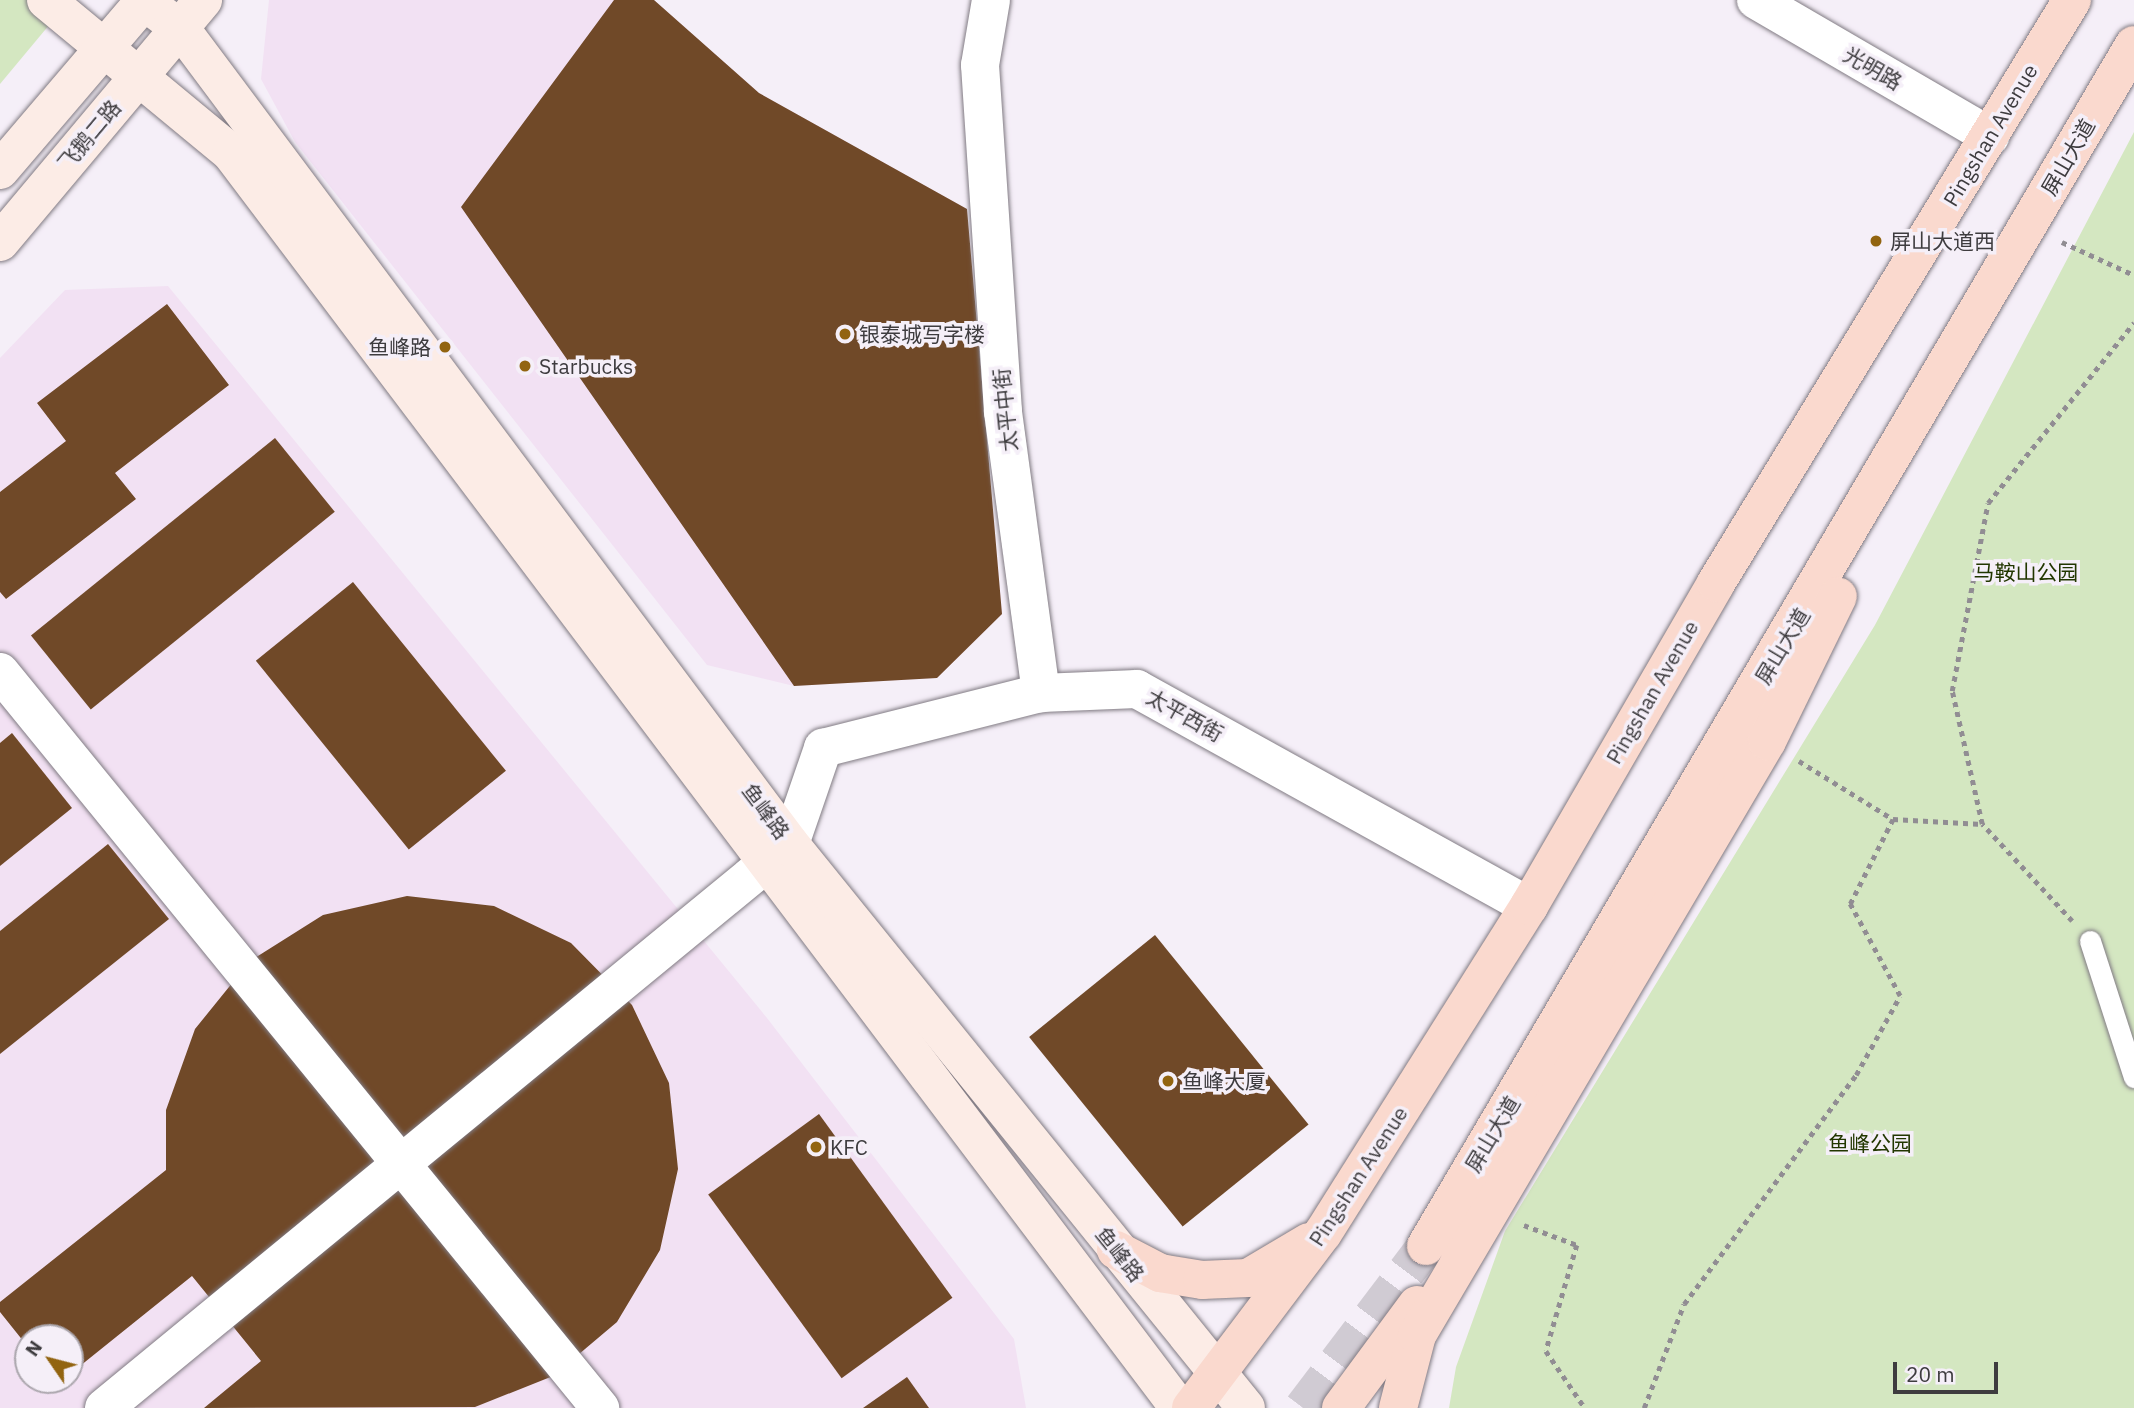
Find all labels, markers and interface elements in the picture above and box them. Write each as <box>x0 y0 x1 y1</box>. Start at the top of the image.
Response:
street label: 光明路 <box>1839 41 1907 95</box>
street label: Pingshan Avenue <box>1938 59 2042 211</box>
street label: 飞鹅二路 <box>52 95 126 175</box>
street label: 屏山大道 <box>2036 114 2100 200</box>
place label: 屏山大道西 <box>1890 228 1995 254</box>
marker: 屏山大道西 <box>1868 233 1884 249</box>
place label: 银泰城写字楼 <box>859 321 985 347</box>
marker: 银泰城写字楼 <box>837 326 853 342</box>
place label: 鱼峰路 <box>368 334 431 360</box>
marker: 鱼峰路 <box>437 339 453 355</box>
place label: Starbucks <box>539 353 633 379</box>
marker: Starbucks <box>517 358 533 374</box>
street label: 太平中街 <box>988 367 1022 453</box>
park label: 马鞍山公园 <box>1974 559 2078 585</box>
street label: 屏山大道 <box>1750 604 1814 688</box>
street label: Pingshan Avenue <box>1601 616 1703 768</box>
street label: 太平西街 <box>1142 684 1228 746</box>
street label: 鱼峰路 <box>737 778 795 844</box>
place label: 鱼峰大厦 <box>1182 1068 1266 1094</box>
marker: 鱼峰大厦 <box>1160 1073 1176 1089</box>
street label: 屏山大道 <box>1460 1092 1524 1176</box>
street label: Pingshan Avenue <box>1303 1101 1413 1251</box>
park label: 鱼峰公园 <box>1828 1130 1912 1156</box>
place label: KFC <box>830 1134 868 1160</box>
marker: KFC <box>808 1139 824 1155</box>
street label: 鱼峰路 <box>1090 1222 1150 1286</box>
north arrow <box>14 1324 84 1394</box>
text: N <box>20 1336 47 1361</box>
scale bar <box>1896 1348 2001 1392</box>
text: 20 m <box>1906 1360 1955 1388</box>

